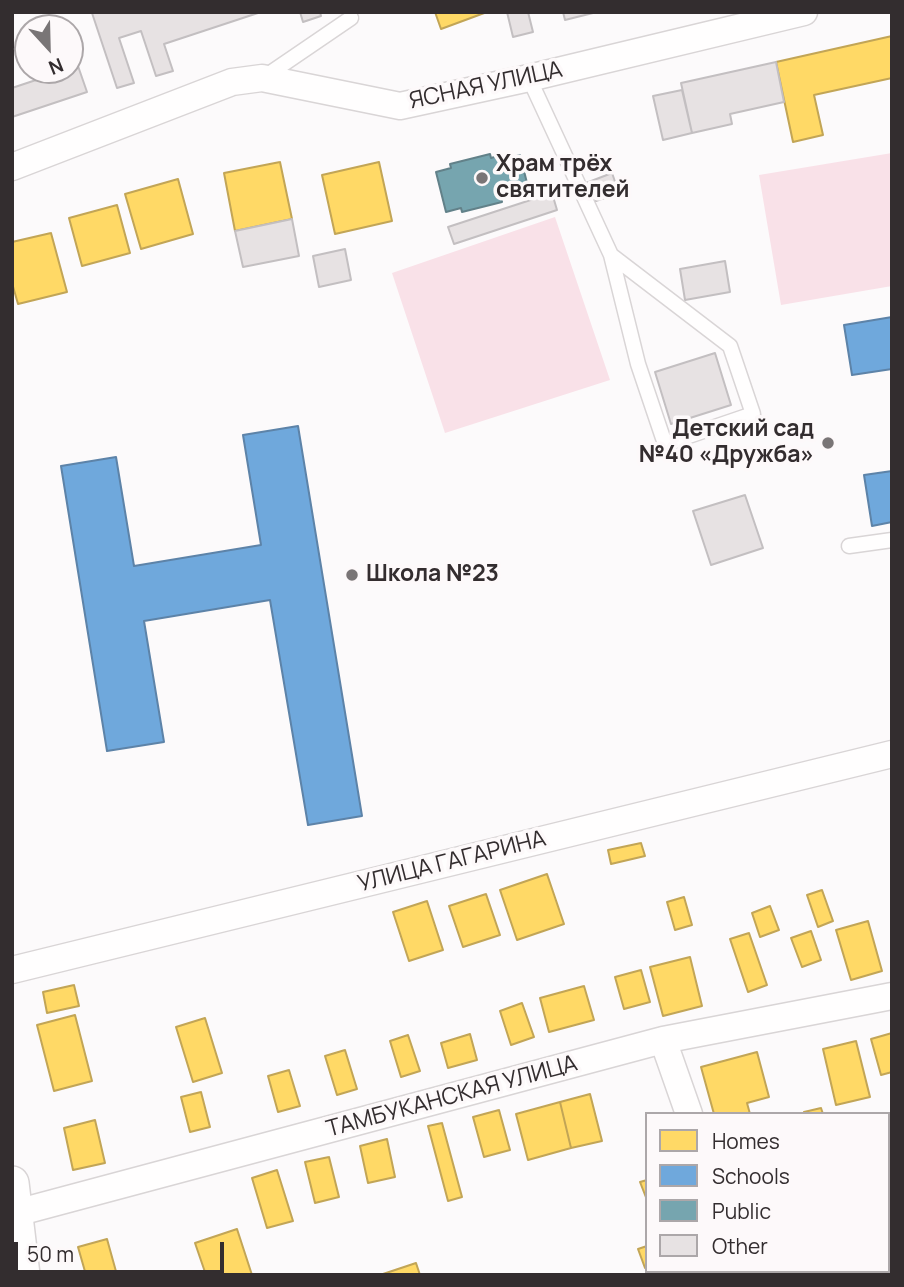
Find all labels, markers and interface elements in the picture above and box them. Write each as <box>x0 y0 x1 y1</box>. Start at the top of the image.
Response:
north arrow <box>14 14 84 84</box>
text: N <box>45 52 67 81</box>
street label: ЯСНАЯ УЛИЦА <box>407 56 565 116</box>
place label: Храм трёх святителей <box>496 151 630 205</box>
marker: Храм трёх святителей <box>474 170 490 186</box>
place label: Детский сад №40 «Дружба» <box>639 416 814 470</box>
marker: Детский сад №40 «Дружба» <box>820 435 836 451</box>
place label: Школа №23 <box>366 561 499 589</box>
marker: Школа №23 <box>344 567 360 583</box>
street label: УЛИЦА ГАГАРИНА <box>355 825 549 899</box>
street label: ТАМБУКАНСКАЯ УЛИЦА <box>323 1050 581 1144</box>
legend <box>645 1112 890 1273</box>
text: Homes <box>712 1127 780 1155</box>
text: Schools <box>712 1162 790 1190</box>
text: Public <box>712 1197 771 1225</box>
scale bar <box>18 1228 228 1272</box>
text: Other <box>712 1232 768 1260</box>
text: 50 m <box>27 1240 74 1268</box>

